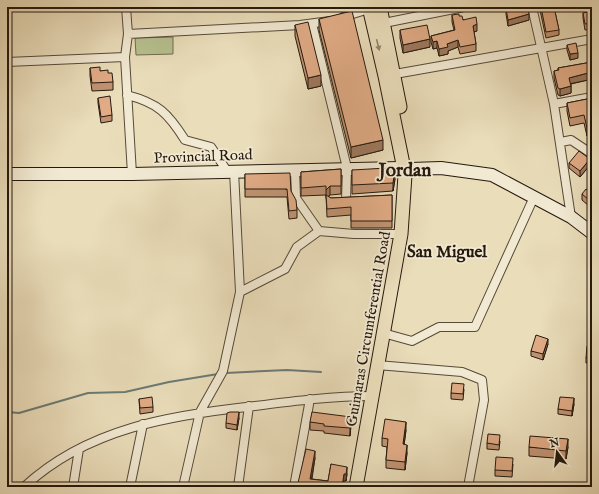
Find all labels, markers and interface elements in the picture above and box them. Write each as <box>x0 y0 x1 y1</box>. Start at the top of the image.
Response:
one-way arrow <box>375 39 381 51</box>
street label: Provincial Road <box>153 145 254 168</box>
district label: Jordan <box>376 159 431 183</box>
street label: Guimaras Circumferential Road <box>342 229 395 428</box>
district label: San Miguel <box>407 242 487 263</box>
north arrow <box>537 432 577 472</box>
text: N <box>547 435 562 452</box>

